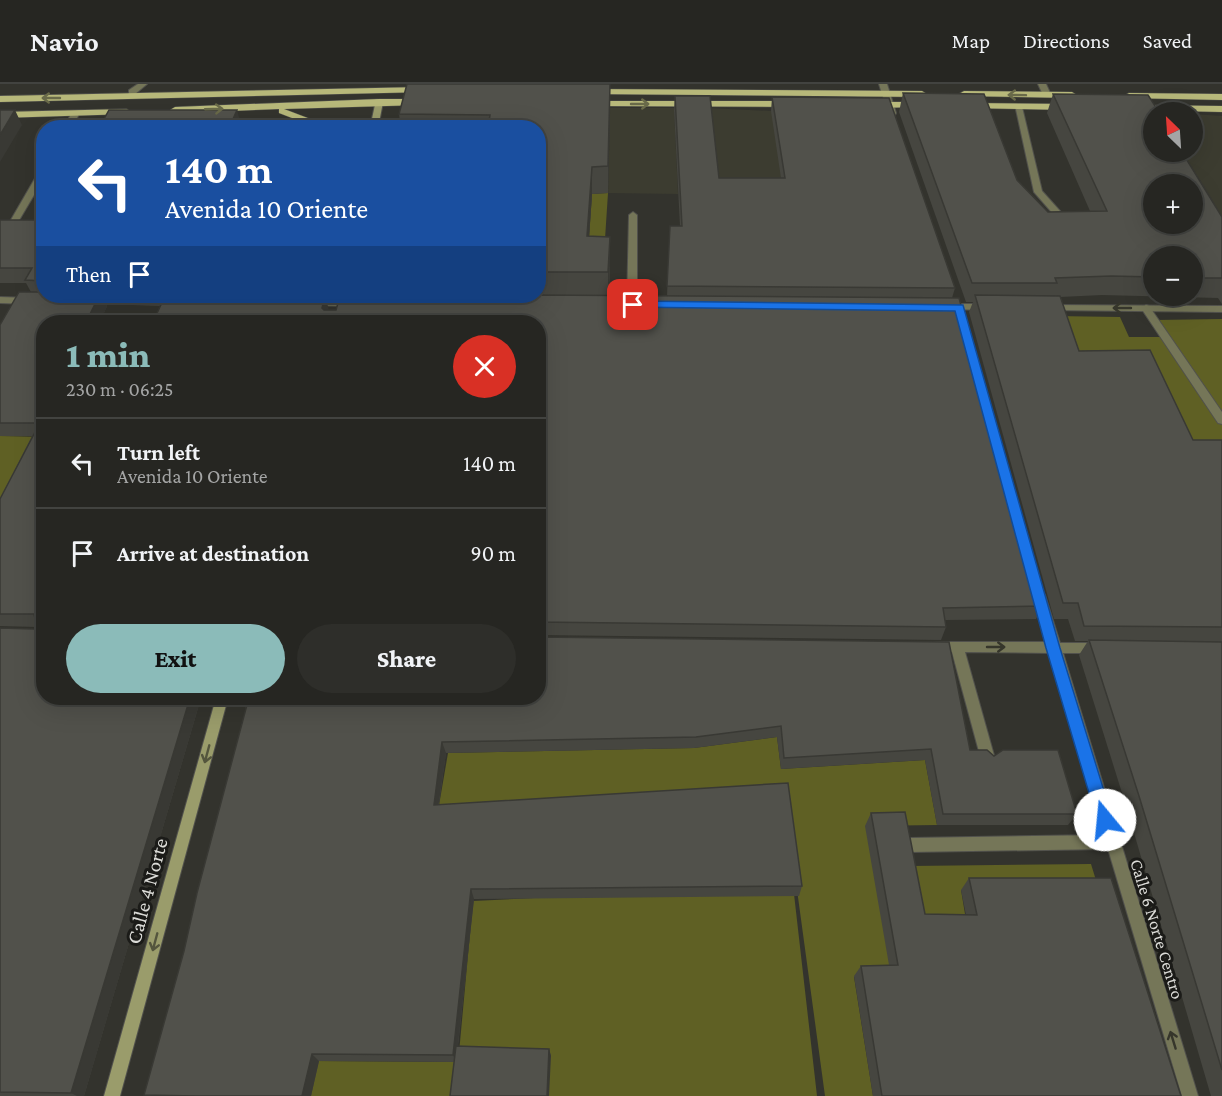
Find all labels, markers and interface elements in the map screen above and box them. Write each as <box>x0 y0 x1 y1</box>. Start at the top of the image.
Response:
text: Navio <box>30 26 99 57</box>
text: Map <box>952 29 990 53</box>
text: Directions <box>1023 29 1110 53</box>
text: Saved <box>1143 29 1192 53</box>
one-way arrow <box>1007 89 1027 101</box>
one-way arrow <box>42 92 62 104</box>
one-way arrow <box>630 98 650 110</box>
north arrow <box>1143 102 1203 162</box>
map controls <box>1143 102 1203 306</box>
one-way arrow <box>204 103 224 114</box>
icon: left <box>66 144 144 222</box>
text: 140 m <box>165 145 273 192</box>
button: + <box>1143 174 1203 234</box>
text: Avenida 10 Oriente <box>165 194 368 224</box>
button: − <box>1143 246 1203 306</box>
icon: arrive <box>123 258 156 291</box>
text: Then <box>66 262 111 287</box>
pin <box>607 279 658 330</box>
icon: arrive <box>616 288 649 321</box>
one-way arrow <box>1112 302 1132 314</box>
text: 1 min <box>66 335 150 375</box>
button: close <box>453 335 516 398</box>
text: 230 m · 06:25 <box>66 378 173 400</box>
text: Turn left <box>117 440 200 465</box>
icon: left <box>66 447 99 480</box>
text: 140 m <box>463 451 516 476</box>
text: Avenida 10 Oriente <box>117 465 268 487</box>
icon: arrive <box>66 537 99 570</box>
text: Arrive at destination <box>117 541 309 566</box>
text: 90 m <box>471 541 516 566</box>
button: Exit <box>66 624 285 693</box>
button: Share <box>297 624 516 693</box>
one-way arrow <box>985 641 1005 653</box>
one-way arrow <box>201 744 212 763</box>
position arrow <box>1073 788 1137 852</box>
street label: Calle 4 Norte <box>121 836 173 946</box>
street label: Calle 6 Norte Centro <box>1126 857 1188 1001</box>
one-way arrow <box>149 932 160 951</box>
one-way arrow <box>1167 1031 1178 1050</box>

